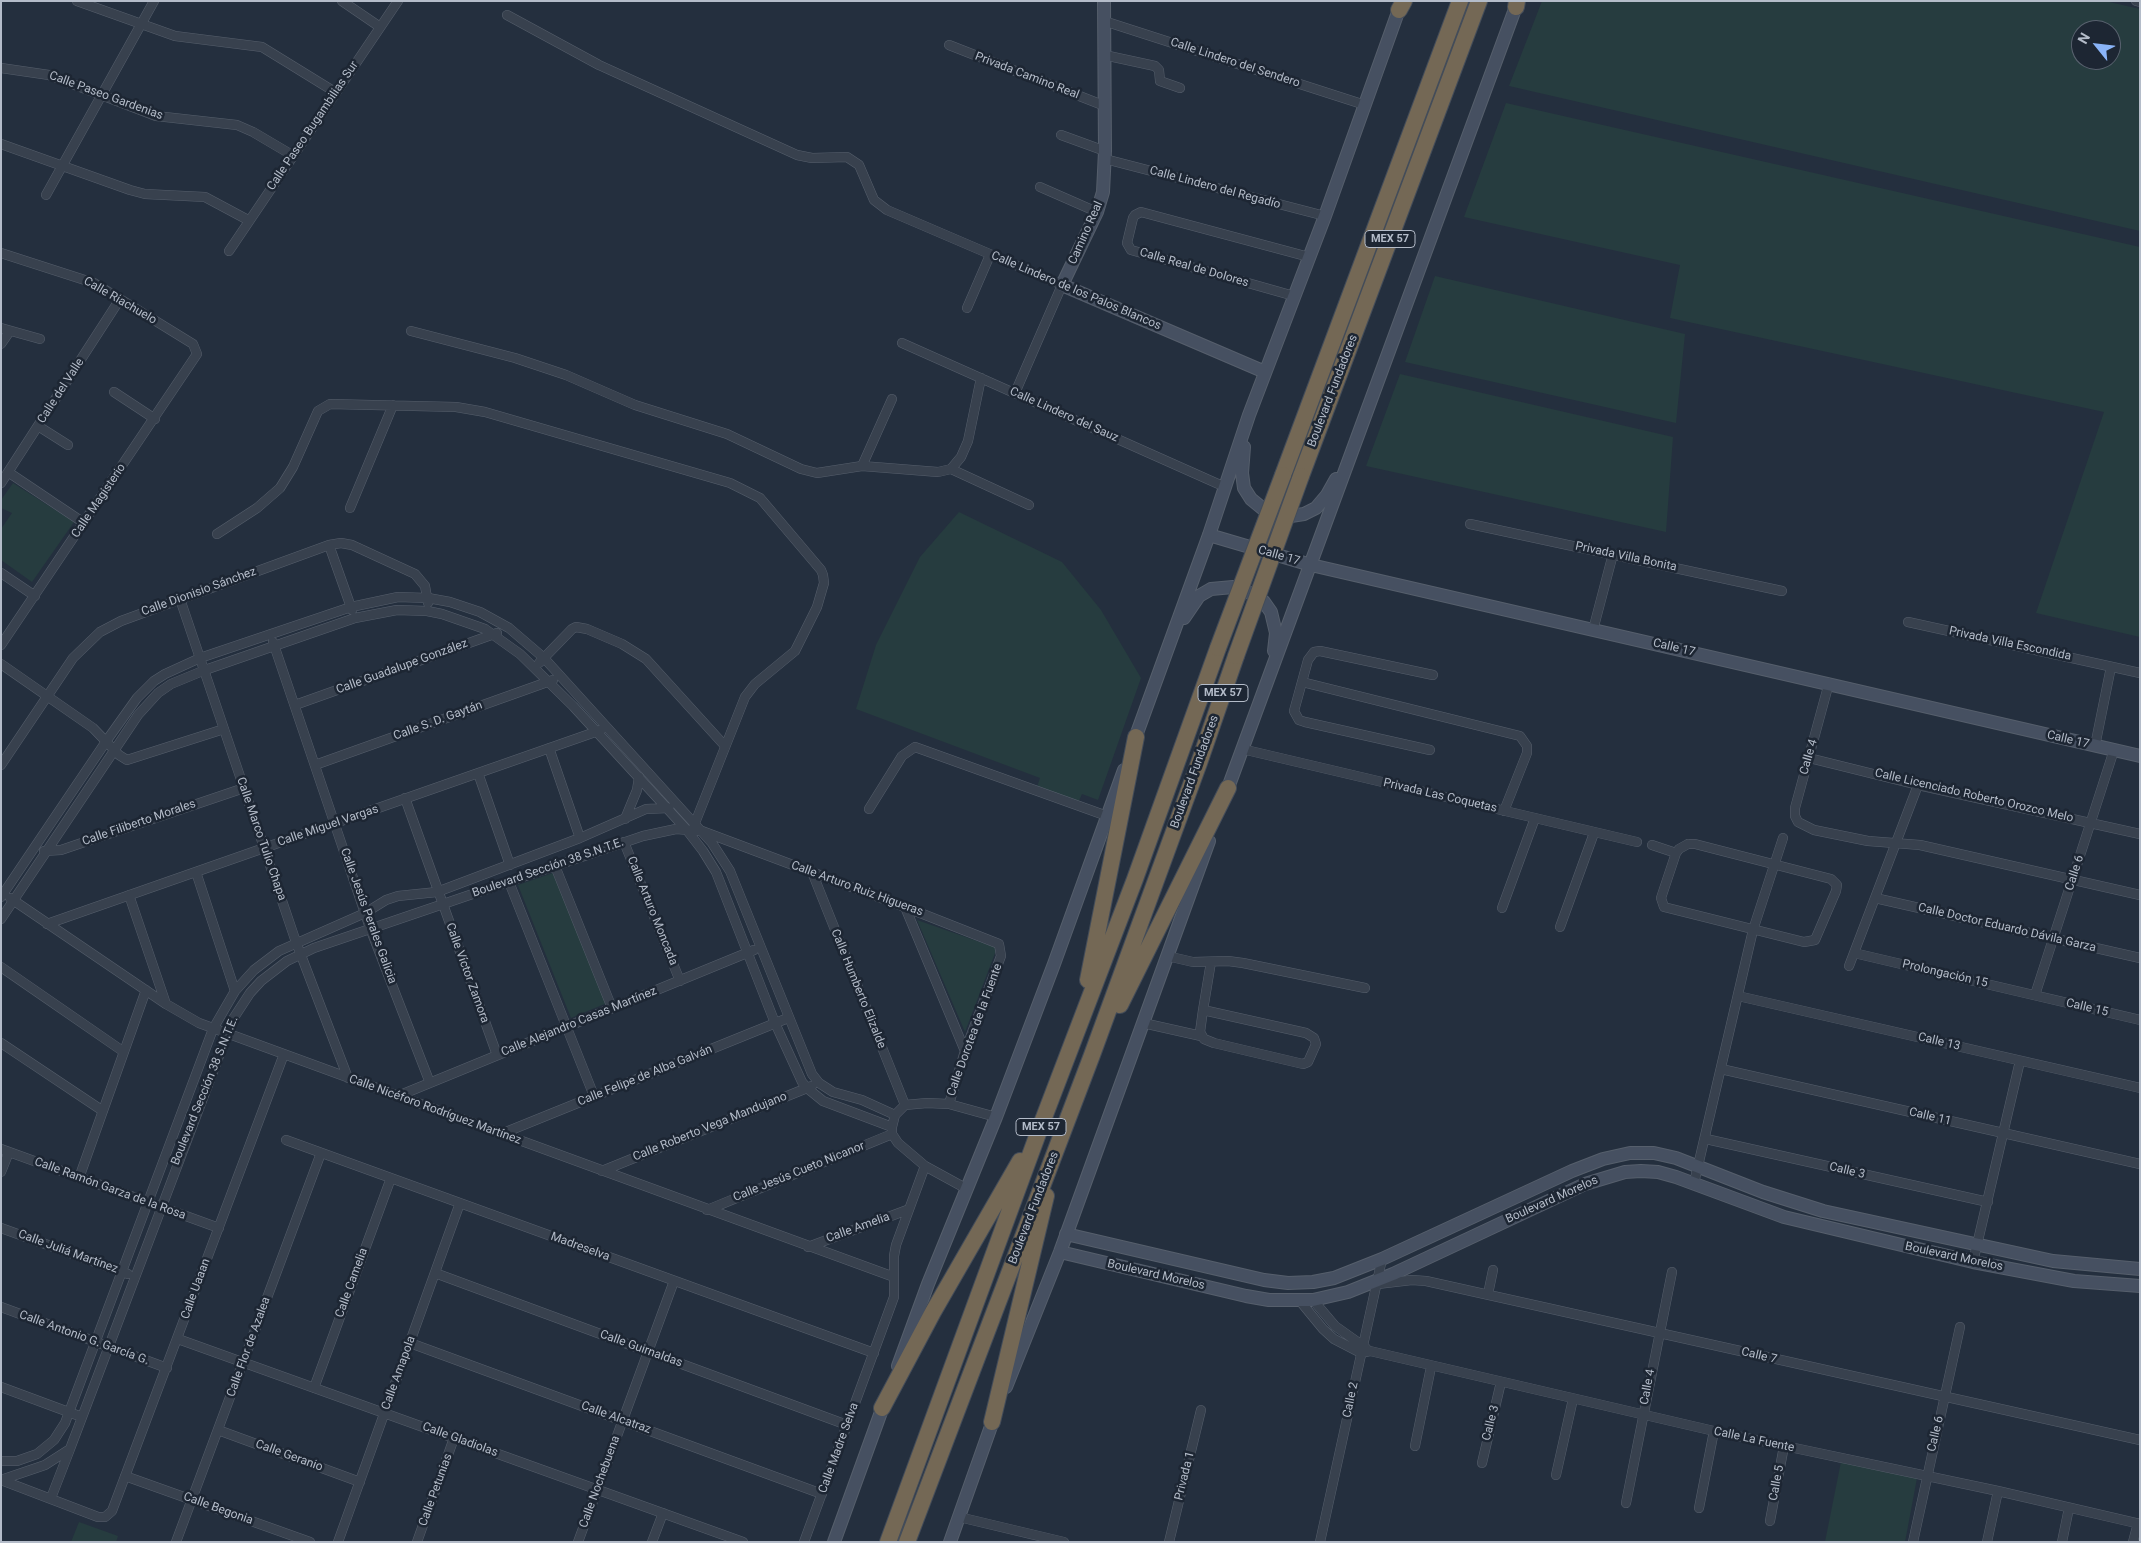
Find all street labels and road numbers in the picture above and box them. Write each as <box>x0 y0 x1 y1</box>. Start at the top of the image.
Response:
street label: Calle Lindero del Sendero <box>1168 35 1302 91</box>
street label: Privada Camino Real <box>973 49 1081 103</box>
street label: Calle Paseo Bugambilias Sur <box>264 59 362 193</box>
street label: Calle Paseo Gardenias <box>47 69 165 123</box>
street label: Calle Lindero del Regadío <box>1148 164 1282 212</box>
street label: Camino Real <box>1066 199 1106 267</box>
road number: MEX 57 <box>1365 230 1415 248</box>
street label: Calle Real de Dolores <box>1138 246 1250 290</box>
street label: Calle Lindero de los Palos Blancos <box>989 249 1163 333</box>
street label: Calle Riachuelo <box>81 274 159 328</box>
street label: Boulevard Fundadores <box>1305 333 1361 449</box>
street label: Calle del Valle <box>35 356 87 426</box>
street label: Calle Lindero del Sauz <box>1007 384 1121 446</box>
street label: Calle Magisterio <box>69 461 129 541</box>
street label: Privada Villa Bonita <box>1574 539 1678 575</box>
street label: Calle 17 <box>1256 543 1302 569</box>
street label: Calle Dionisio Sánchez <box>140 565 258 619</box>
street label: Privada Villa Escondida <box>1948 624 2072 664</box>
street label: Calle Guadalupe González <box>334 636 470 698</box>
street label: Calle 17 <box>1651 636 1697 660</box>
road number: MEX 57 <box>1198 684 1248 701</box>
street label: Calle S. D. Gaytán <box>392 698 484 744</box>
street label: Boulevard Fundadores <box>1168 714 1222 830</box>
street label: Calle 17 <box>2045 728 2091 752</box>
street label: Calle 4 <box>1797 738 1821 776</box>
street label: Calle Licenciado Roberto Orozco Melo <box>1873 766 2075 826</box>
street label: Calle Marco Tulio Chapa <box>233 775 289 903</box>
street label: Privada Las Coquetas <box>1382 776 1498 816</box>
street label: Calle Filiberto Morales <box>80 797 198 849</box>
street label: Calle Miguel Vargas <box>276 802 380 850</box>
street label: Boulevard Sección 38 S.N.T.E. <box>470 835 626 901</box>
street label: Calle Jesús Perales Galicia <box>337 846 399 986</box>
street label: Calle Arturo Moncada <box>624 854 680 968</box>
street label: Calle 6 <box>2063 854 2087 892</box>
street label: Calle Arturo Ruiz Higueras <box>789 858 925 920</box>
street label: Calle Doctor Eduardo Dávila Garza <box>1917 901 2097 955</box>
street label: Calle Víctor Zamora <box>442 921 492 1025</box>
street label: Calle Humberto Elizalde <box>827 927 889 1051</box>
street label: Prolongación 15 <box>1901 957 1989 991</box>
street label: Calle Dorotea de la Fuente <box>944 962 1006 1098</box>
street label: Calle Alejandro Casas Martínez <box>499 984 659 1060</box>
street label: Calle 15 <box>2064 996 2110 1020</box>
street label: Boulevard Sección 38 S.N.T.E. <box>169 1015 241 1167</box>
street label: Calle 13 <box>1916 1030 1962 1054</box>
street label: Calle Felipe de Alba Galván <box>576 1042 714 1110</box>
street label: Calle Nicéforo Rodríguez Martínez <box>347 1072 523 1148</box>
street label: Calle Roberto Vega Mandujano <box>631 1089 789 1165</box>
street label: Calle 11 <box>1907 1105 1953 1129</box>
road number: MEX 57 <box>1016 1118 1066 1136</box>
street label: Calle Jesús Cueto Nicanor <box>731 1139 867 1205</box>
street label: Boulevard Fundadores <box>1006 1150 1062 1266</box>
street label: Calle Ramón Garza de la Rosa <box>32 1155 188 1223</box>
street label: Calle 3 <box>1828 1160 1866 1182</box>
street label: Boulevard Morelos <box>1504 1173 1600 1227</box>
street label: Calle Amelia <box>824 1210 892 1246</box>
street label: Calle Juliá Martínez <box>16 1227 120 1277</box>
street label: Madreselva <box>548 1230 612 1264</box>
street label: Boulevard Morelos <box>1904 1240 2004 1274</box>
street label: Calle Camelia <box>333 1246 371 1320</box>
street label: Calle Uaaan <box>178 1257 214 1321</box>
street label: Boulevard Morelos <box>1106 1257 1206 1293</box>
street label: Calle Flor de Azalea <box>224 1295 274 1399</box>
street label: Calle Antonio G. García G. <box>17 1308 151 1368</box>
street label: Calle Guirnaldas <box>598 1327 684 1371</box>
street label: Calle Amapola <box>379 1334 419 1412</box>
street label: Calle 7 <box>1740 1345 1778 1367</box>
street label: Calle 4 <box>1637 1368 1659 1406</box>
street label: Calle 2 <box>1340 1381 1362 1419</box>
street label: Calle Alcatraz <box>579 1399 653 1437</box>
street label: Calle Madre Selva <box>816 1401 862 1495</box>
street label: Calle 3 <box>1480 1404 1502 1442</box>
street label: Calle 6 <box>1925 1415 1947 1453</box>
street label: Calle Gladiolas <box>420 1420 500 1460</box>
street label: Calle La Fuente <box>1712 1424 1796 1456</box>
street label: Calle Nochebuena <box>577 1434 623 1530</box>
street label: Calle Geranio <box>253 1437 325 1475</box>
street label: Privada 1 <box>1172 1450 1198 1502</box>
street label: Calle Petunias <box>416 1452 456 1528</box>
street label: Calle 5 <box>1766 1464 1788 1502</box>
street label: Calle Begonia <box>181 1490 255 1528</box>

